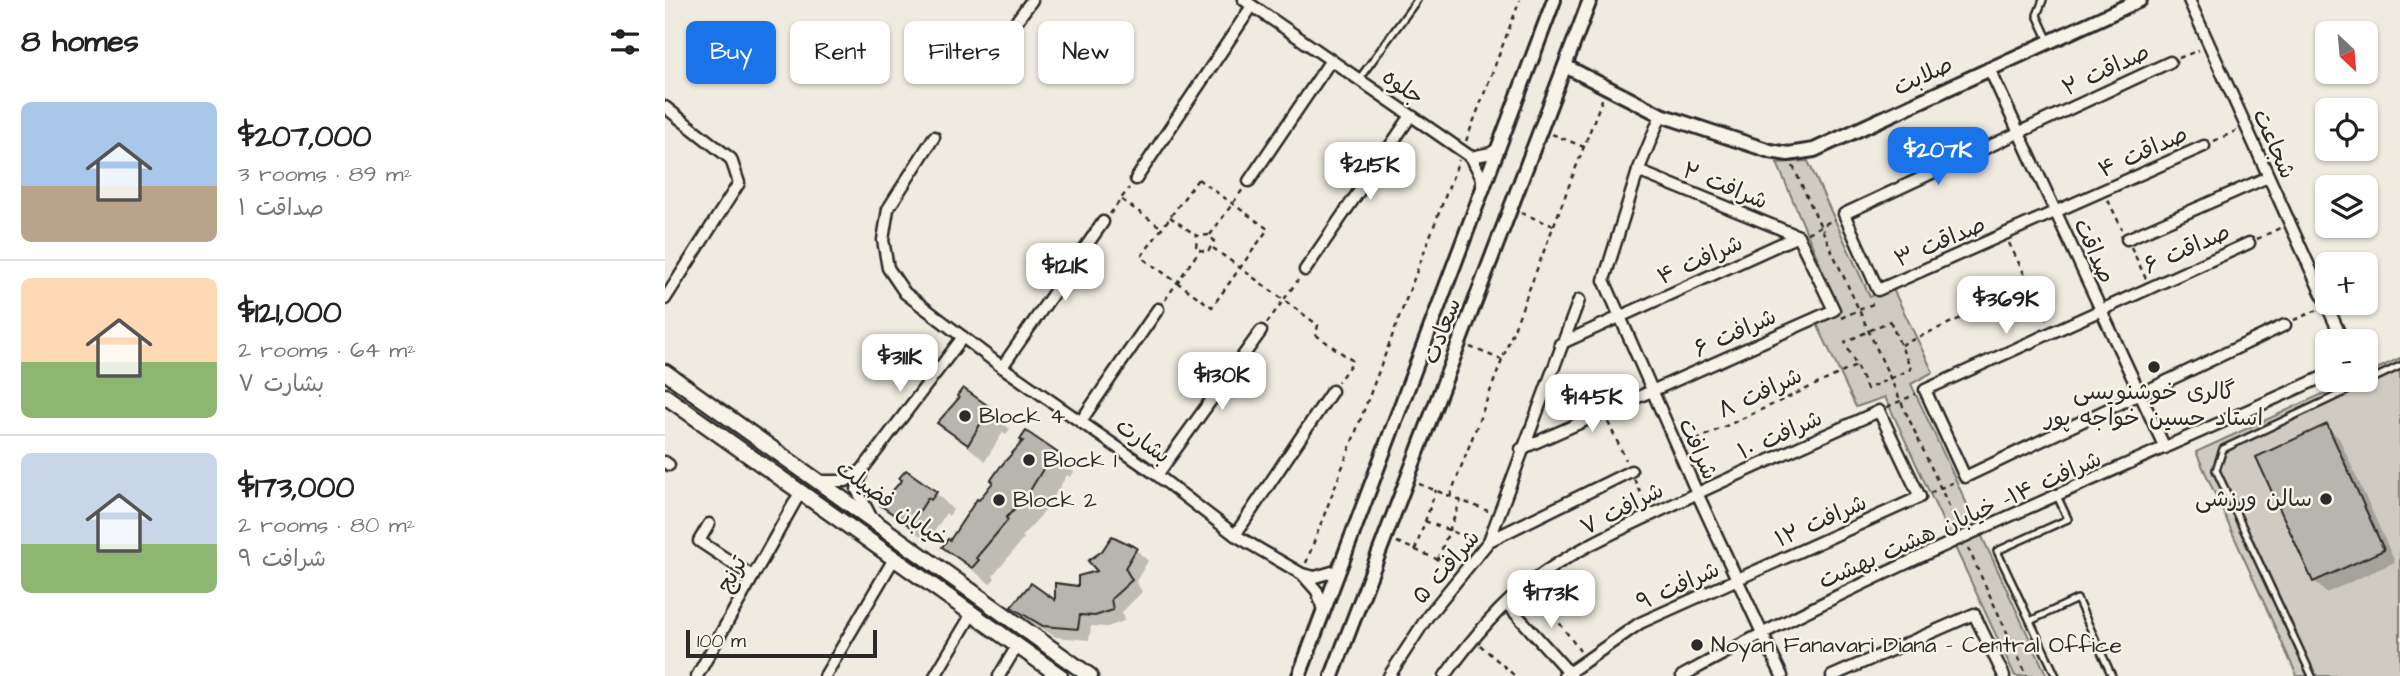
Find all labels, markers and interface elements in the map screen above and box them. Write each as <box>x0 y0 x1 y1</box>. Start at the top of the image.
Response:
text: 8 homes <box>21 21 139 63</box>
chip: Buy <box>686 21 776 84</box>
chip: Rent <box>790 21 890 84</box>
chip: Filters <box>904 21 1024 84</box>
chip: New <box>1038 21 1134 84</box>
north arrow <box>2315 21 2378 84</box>
map controls <box>2315 21 2378 392</box>
icon: filters <box>606 23 644 61</box>
street label: صداقت ۲ <box>2057 36 2155 104</box>
street label: صلابت <box>1888 48 1958 104</box>
street label: جلوه <box>1375 61 1431 113</box>
button: locate <box>2315 98 2378 161</box>
street label: شجاعت <box>2244 104 2304 184</box>
text: $207,000 <box>238 116 371 158</box>
street label: صداقت ۴ <box>2093 118 2193 186</box>
pin: $207K <box>1889 128 1987 187</box>
icon: home <box>77 130 161 214</box>
text: $207K <box>1904 134 1972 166</box>
pin: $215K <box>1321 142 1419 202</box>
text: $215K <box>1340 149 1400 181</box>
street label: شرافت ۲ <box>1678 154 1772 218</box>
text: 3 rooms · 89 m² <box>238 158 412 190</box>
button: layers <box>2315 175 2378 238</box>
text: صداقت ۱ <box>238 192 324 224</box>
street label: صداقت ۳ <box>1889 208 1991 276</box>
street label: صداقت <box>2065 213 2123 289</box>
street label: صداقت ۶ <box>2139 216 2235 282</box>
street label: شرافت ۴ <box>1652 227 1748 293</box>
pin: $121K <box>1016 244 1114 303</box>
text: $121K <box>1042 250 1088 282</box>
button: + <box>2315 252 2378 315</box>
pin: $369K <box>1957 276 2055 336</box>
text: $369K <box>1973 283 2039 315</box>
text: $121,000 <box>238 292 342 334</box>
street label: سعادت <box>1415 293 1469 369</box>
street label: شرافت ۶ <box>1689 301 1781 365</box>
icon: home <box>77 306 161 390</box>
button: − <box>2315 329 2378 392</box>
text: 2 rooms · 64 m² <box>238 334 416 366</box>
pin: $311K <box>851 334 949 394</box>
text: $311K <box>878 341 922 373</box>
pin: $130K <box>1173 352 1271 412</box>
text: $130K <box>1194 359 1250 391</box>
marker: گالری خوشنویسی استاد حسین خواجه پور <box>2146 359 2162 375</box>
street label: شرافت ۸ <box>1713 360 1807 426</box>
text: بشارت ۷ <box>238 368 324 400</box>
pin: $145K <box>1543 374 1641 434</box>
place label: گالری خوشنویسی استاد حسین خواجه پور <box>2043 376 2263 434</box>
text: $145K <box>1561 381 1623 413</box>
place label: Block 4 <box>979 400 1066 432</box>
street label: شرافت ۱۰ <box>1733 402 1827 468</box>
marker: Block 4 <box>957 408 973 424</box>
street label: بشارت <box>1109 410 1177 472</box>
street label: شرافت <box>1670 413 1726 485</box>
street label: شرافت ۱۴- خیابان هشت بهشت <box>1813 443 2107 597</box>
place label: Block 1 <box>1043 444 1117 476</box>
street label: خیابان فضیلت <box>829 452 955 556</box>
marker: Block 1 <box>1021 452 1037 468</box>
text: $173,000 <box>238 467 354 509</box>
street label: شرافت ۷ <box>1575 474 1669 544</box>
icon: home <box>77 481 161 565</box>
place label: سالن ورزشی <box>2195 483 2312 515</box>
place label: Block 2 <box>1013 484 1097 516</box>
street label: شرافت ۱۲ <box>1770 487 1872 555</box>
marker: سالن ورزشی <box>2318 491 2334 507</box>
marker: Block 2 <box>991 492 1007 508</box>
text: 2 rooms · 80 m² <box>238 509 415 541</box>
street label: شرافت ۵ <box>1405 523 1487 611</box>
text: شرافت ۹ <box>238 543 326 575</box>
street label: ترنج <box>709 550 755 598</box>
street label: شرافت ۹ <box>1631 553 1725 619</box>
pin: $173K <box>1502 570 1600 630</box>
text: $173K <box>1523 577 1579 609</box>
scale bar <box>686 627 877 659</box>
text: 100 m <box>697 628 746 655</box>
place label: Noyan Fanavari Diana - Central Office <box>1711 629 2122 662</box>
marker: Noyan Fanavari Diana - Central Office <box>1689 637 1705 653</box>

